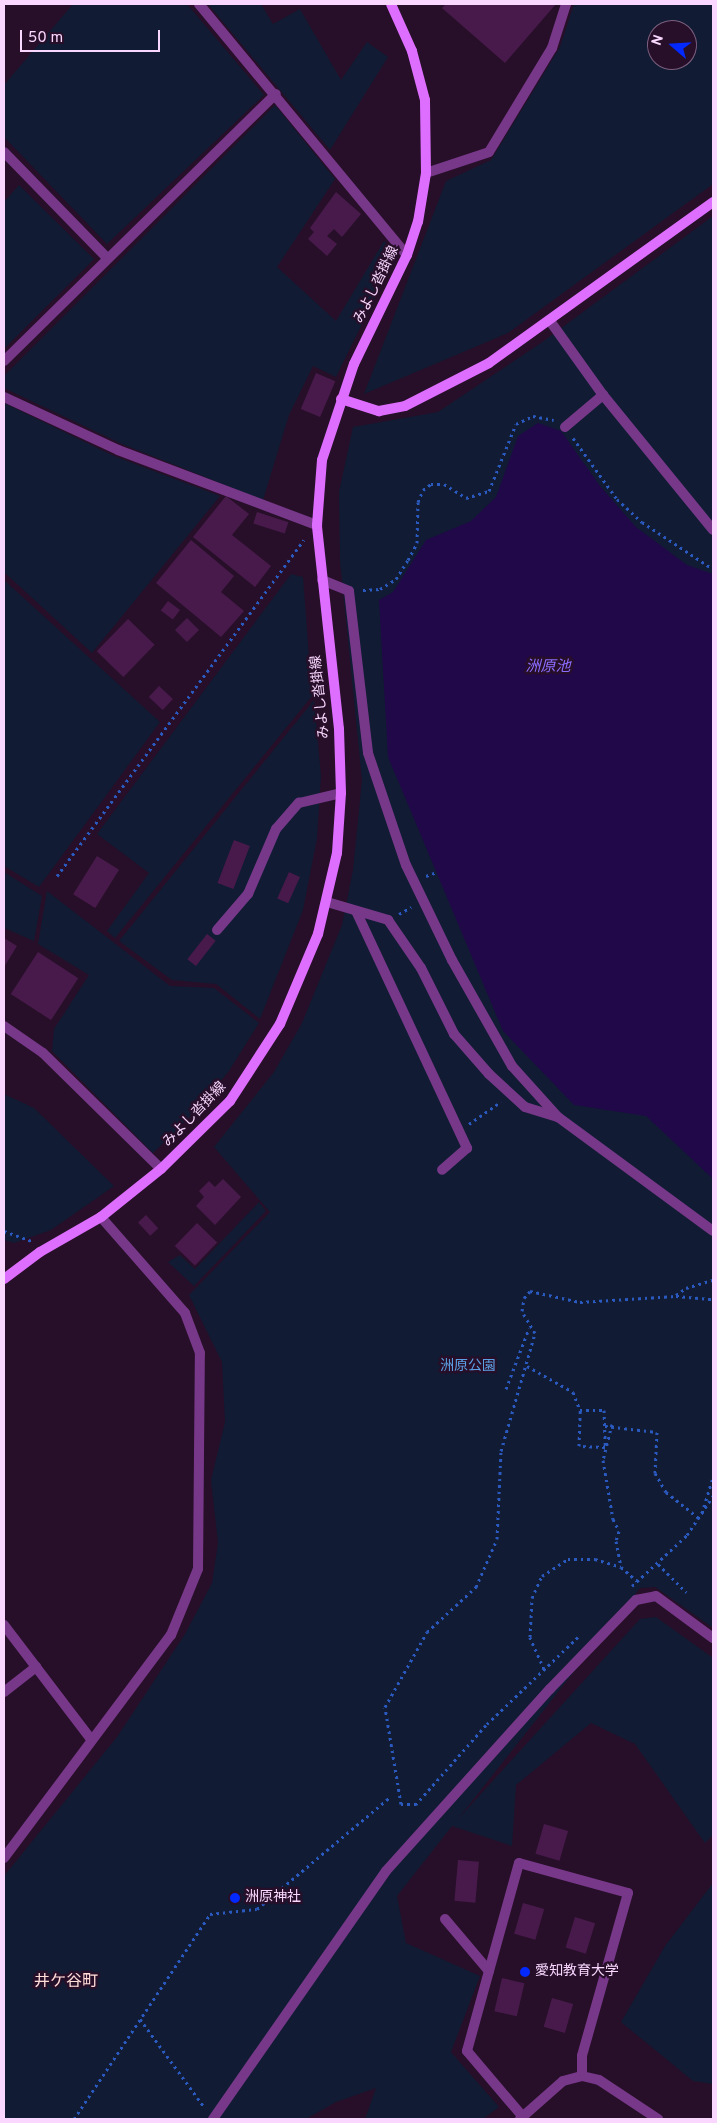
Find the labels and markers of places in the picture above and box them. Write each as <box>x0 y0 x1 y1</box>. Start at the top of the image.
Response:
place label: 洲原神社 <box>245 1890 301 1906</box>
marker: 洲原神社 <box>229 1892 241 1904</box>
place label: 愛知教育大学 <box>535 1964 619 1980</box>
marker: 愛知教育大学 <box>519 1966 531 1978</box>

